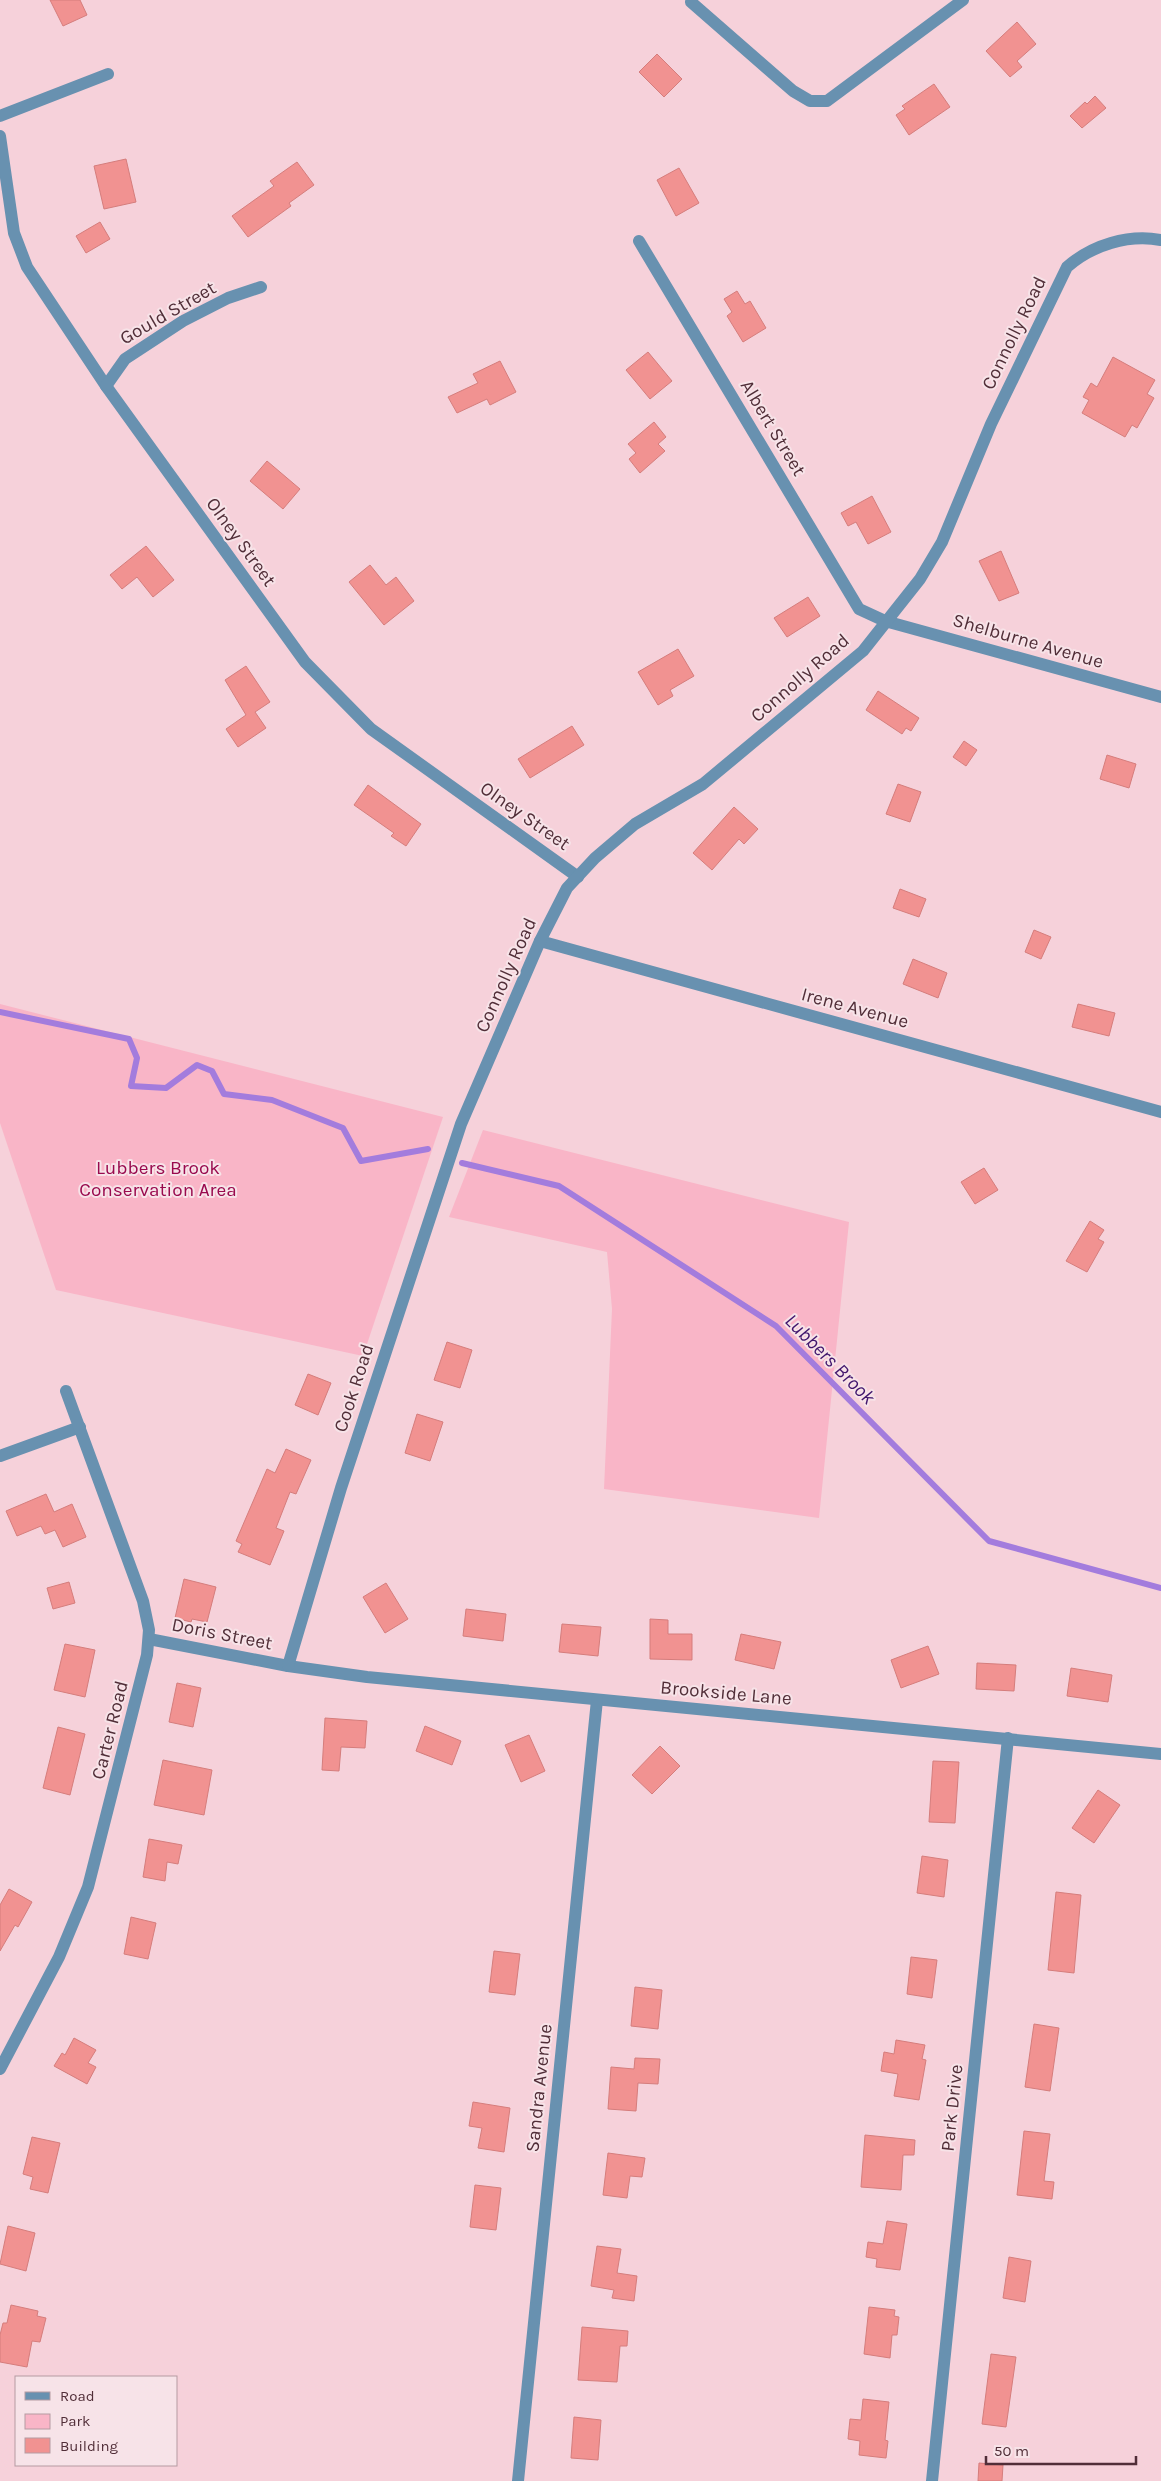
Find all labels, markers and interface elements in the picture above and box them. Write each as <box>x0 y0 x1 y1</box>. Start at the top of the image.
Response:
street label: Connolly Road <box>977 273 1051 393</box>
street label: Gould Street <box>116 277 220 349</box>
street label: Albert Street <box>736 376 810 480</box>
street label: Olney Street <box>201 493 281 591</box>
street label: Shelburne Avenue <box>950 609 1106 673</box>
street label: Connolly Road <box>746 629 854 727</box>
street label: Olney Street <box>476 777 574 855</box>
street label: Connolly Road <box>471 914 541 1036</box>
street label: Irene Avenue <box>799 983 911 1033</box>
park label: Lubbers Brook Conservation Area <box>79 1157 237 1201</box>
water label: Lubbers Brook <box>780 1309 880 1409</box>
street label: Cook Road <box>329 1341 379 1435</box>
street label: Doris Street <box>170 1613 274 1655</box>
street label: Brookside Lane <box>659 1676 793 1710</box>
street label: Carter Road <box>87 1678 133 1782</box>
street label: Sandra Avenue <box>521 2023 557 2153</box>
street label: Park Drive <box>936 2063 968 2153</box>
legend <box>15 2376 178 2466</box>
text: Road <box>60 2387 95 2405</box>
text: Park <box>60 2412 90 2430</box>
scale bar <box>986 2434 1136 2466</box>
text: Building <box>60 2437 118 2455</box>
text: 50 m <box>994 2442 1029 2460</box>

